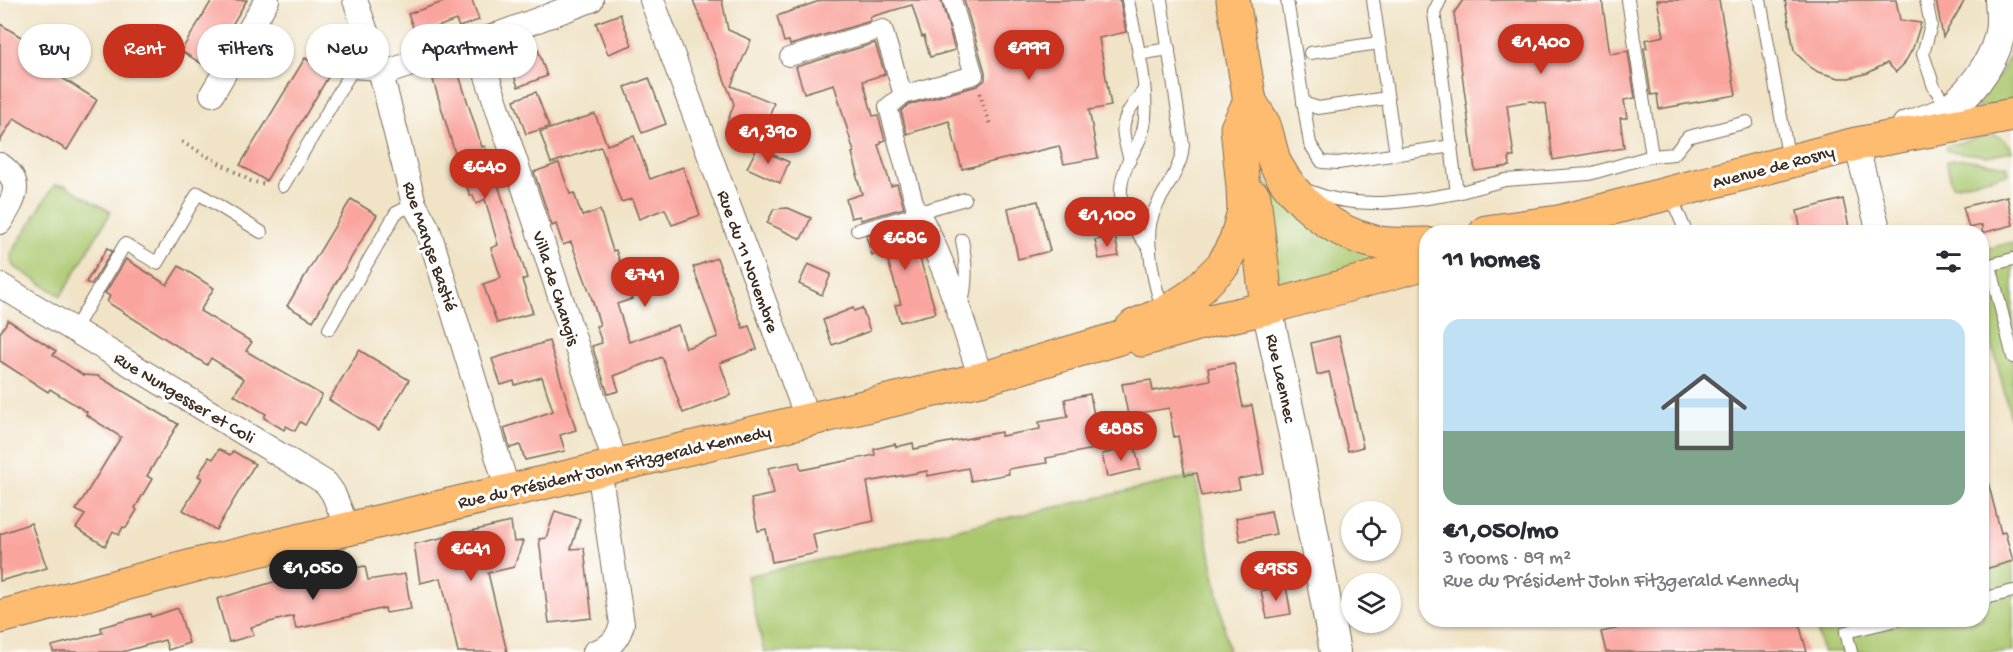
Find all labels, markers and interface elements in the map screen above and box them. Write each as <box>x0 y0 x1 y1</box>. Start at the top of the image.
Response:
chip: Buy <box>18 24 91 78</box>
chip: Rent <box>103 24 185 78</box>
chip: Filters <box>197 24 294 78</box>
chip: New <box>306 24 389 78</box>
chip: Apartment <box>401 24 537 78</box>
pin: €1,400 <box>1492 24 1590 75</box>
pin: €999 <box>993 30 1065 81</box>
text: €1,400 <box>1512 32 1570 55</box>
text: €999 <box>1008 38 1050 61</box>
pin: €1,390 <box>719 114 817 165</box>
text: €1,390 <box>739 122 797 145</box>
street label: Avenue de Rosny <box>1710 142 1837 195</box>
pin: €640 <box>449 149 521 200</box>
text: €640 <box>464 157 506 180</box>
street label: Rue Maryse Bastié <box>397 179 461 315</box>
street label: Rue du 11 Novembre <box>711 188 782 336</box>
pin: €1,100 <box>1058 197 1156 248</box>
text: €1,100 <box>1078 205 1136 228</box>
pin: €686 <box>869 220 941 271</box>
street label: Villa de Changis <box>526 228 583 350</box>
text: €686 <box>883 228 927 251</box>
icon: filters <box>1932 245 1965 278</box>
text: 11 homes <box>1443 246 1539 277</box>
pin: €741 <box>609 257 681 308</box>
text: €741 <box>625 265 665 288</box>
street label: Rue Laennec <box>1260 332 1299 425</box>
street label: Rue Nungesser et Coli <box>109 349 258 450</box>
icon: home <box>1650 358 1758 466</box>
pin: €885 <box>1085 411 1157 462</box>
text: €885 <box>1099 419 1143 442</box>
street label: Rue du Président John Fitzgerald Kennedy <box>456 422 773 515</box>
map controls <box>1341 501 1401 633</box>
button: locate <box>1341 501 1401 561</box>
text: €1,050/mo <box>1443 517 1559 548</box>
pin: €641 <box>435 531 507 582</box>
text: €641 <box>451 539 491 562</box>
text: 3 rooms · 89 m² <box>1443 548 1571 571</box>
pin: €1,050 <box>264 550 362 601</box>
pin: €955 <box>1240 551 1312 602</box>
text: €1,050 <box>283 558 343 581</box>
text: €955 <box>1255 559 1297 582</box>
text: Rue du Président John Fitzgerald Kennedy <box>1443 571 1799 594</box>
button: layers <box>1341 573 1401 633</box>

